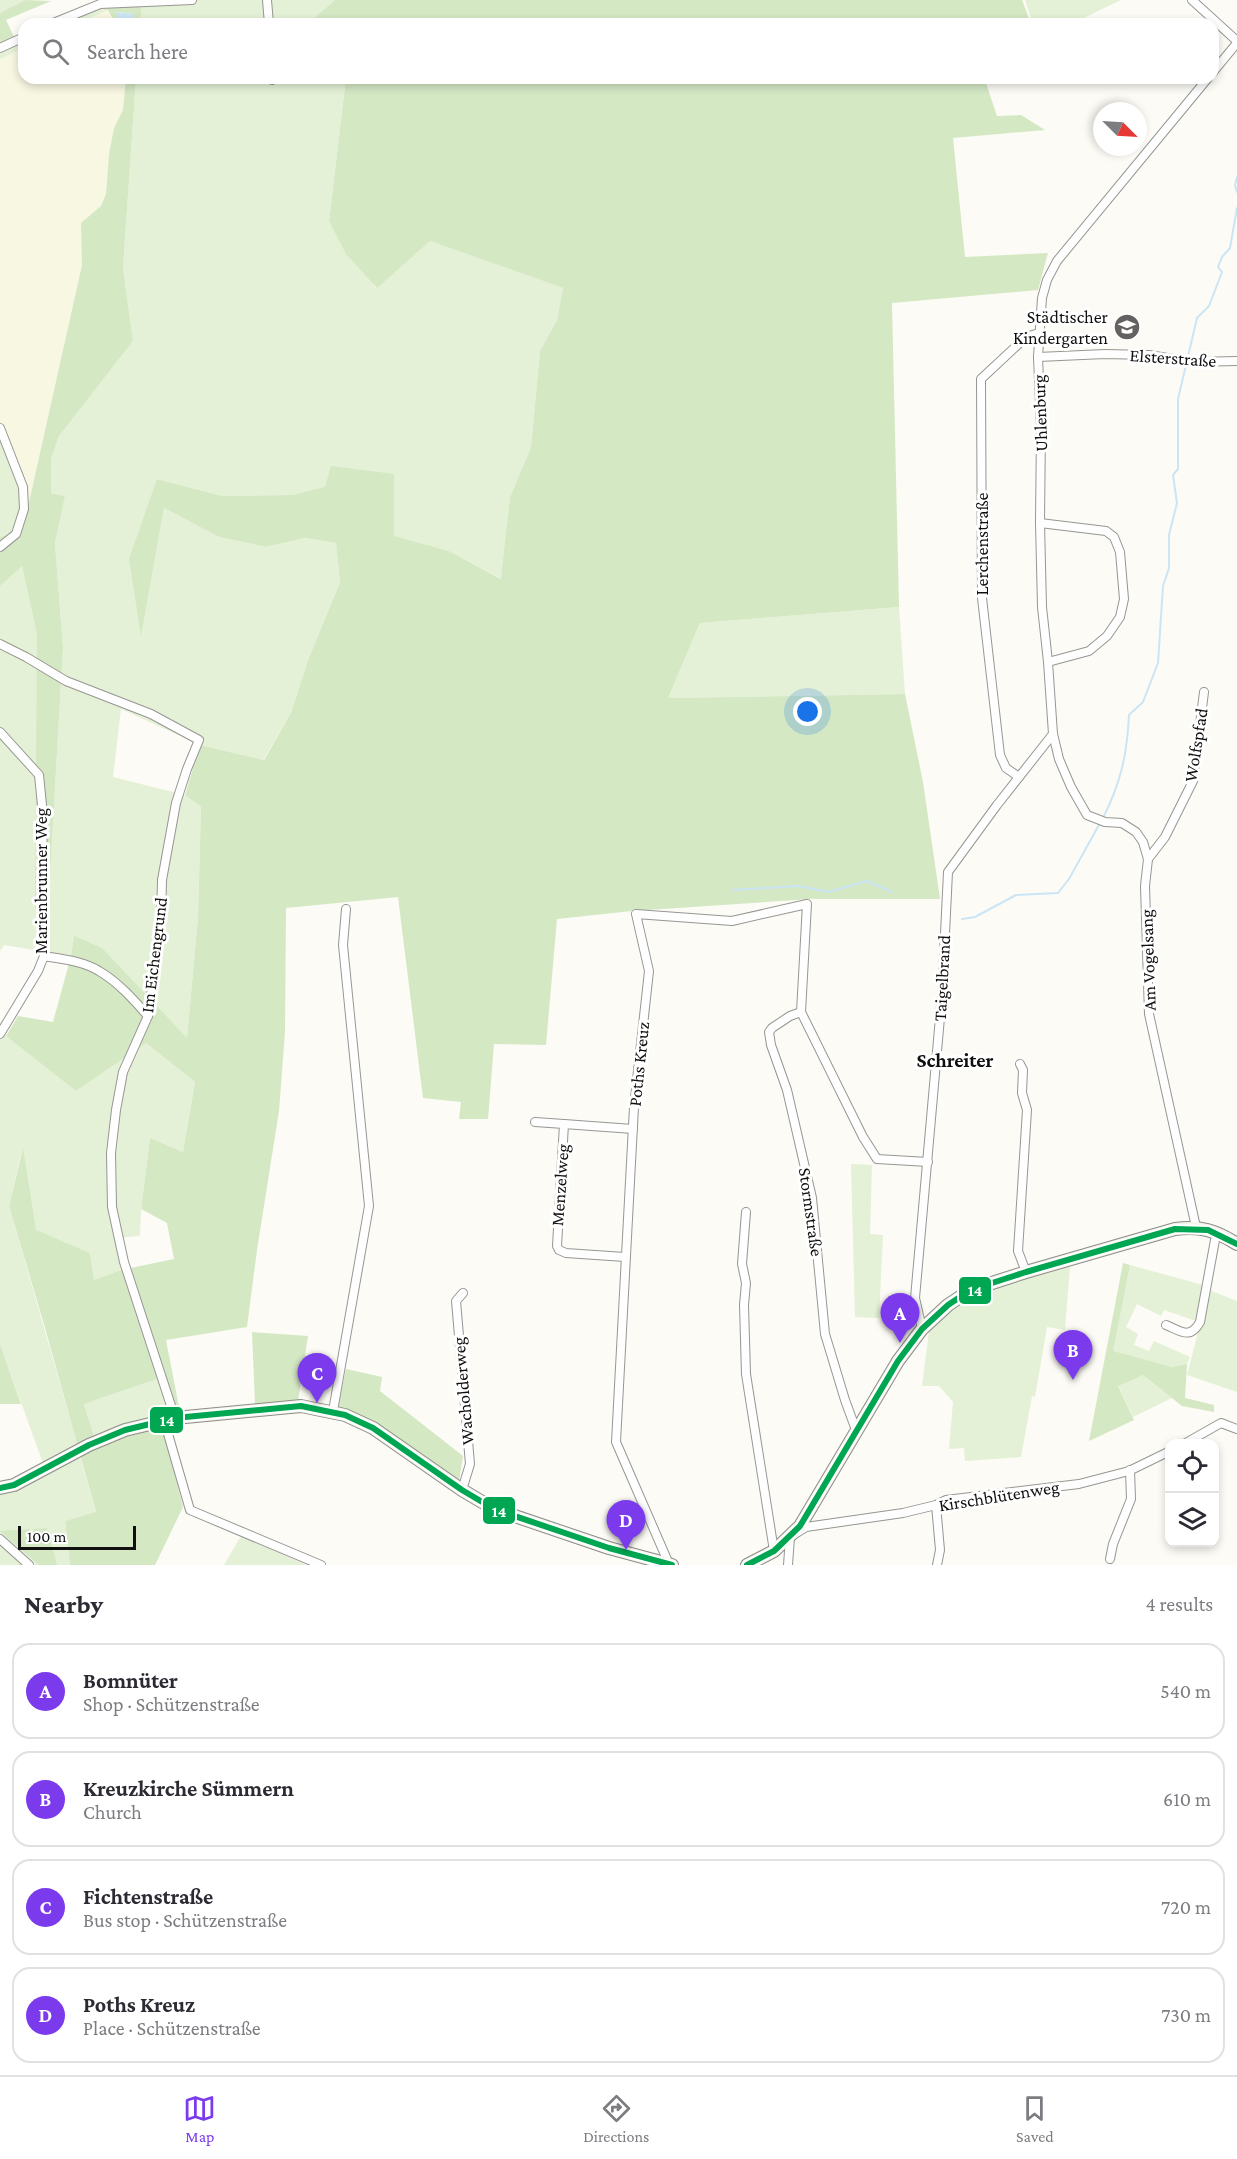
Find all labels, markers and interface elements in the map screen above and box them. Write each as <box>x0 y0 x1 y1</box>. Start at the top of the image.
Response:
search box <box>18 18 1219 84</box>
icon: search <box>39 35 72 68</box>
text: Search here <box>87 39 188 64</box>
north arrow <box>1093 102 1147 156</box>
place label: Städtischer Kindergarten <box>1013 307 1109 348</box>
school or university icon: Städtischer Kindergarten <box>1112 312 1142 342</box>
street label: Elsterstraße <box>1129 345 1217 371</box>
street label: Uhlenburg <box>1029 374 1051 452</box>
street label: Lerchenstraße <box>972 492 992 595</box>
your location <box>793 697 822 726</box>
street label: Wolfspfad <box>1180 706 1212 783</box>
street label: Marienbrunner Weg <box>31 807 51 954</box>
street label: Im Eichengrund <box>137 896 171 1014</box>
street label: Am Vogelsang <box>1136 909 1160 1011</box>
street label: Taigelbrand <box>930 934 954 1022</box>
street label: Poths Kreuz <box>625 1020 653 1107</box>
district label: Schreiter <box>916 1049 994 1071</box>
street label: Menzelweg <box>547 1143 573 1227</box>
street label: Stormstraße <box>795 1166 827 1258</box>
line badge: 14 <box>958 1276 992 1305</box>
text: 14 <box>968 1282 983 1299</box>
pin: A <box>880 1294 920 1343</box>
pin: B <box>1054 1330 1092 1380</box>
street label: Wacholderweg <box>448 1336 478 1446</box>
pin: C <box>298 1354 336 1403</box>
line badge: 14 <box>149 1406 184 1434</box>
text: 14 <box>160 1412 175 1429</box>
map controls <box>1165 1439 1219 1547</box>
button: locate <box>1165 1439 1219 1493</box>
street label: Kirschblütenweg <box>937 1477 1061 1515</box>
button: layers <box>1165 1493 1219 1547</box>
line badge: 14 <box>482 1496 516 1525</box>
pin: D <box>606 1500 646 1550</box>
text: 14 <box>492 1503 507 1520</box>
scale bar <box>18 1523 136 1550</box>
text: 100 m <box>27 1528 66 1545</box>
text: Nearby <box>24 1590 103 1619</box>
text: 4 results <box>1146 1593 1213 1615</box>
text: Bomnüter <box>83 1668 178 1693</box>
text: A <box>40 1680 51 1702</box>
text: 540 m <box>1160 1680 1211 1702</box>
text: Shop · Schützenstraße <box>83 1693 260 1715</box>
text: Kreuzkirche Sümmern <box>83 1776 294 1801</box>
text: B <box>40 1788 51 1810</box>
text: 610 m <box>1163 1788 1211 1810</box>
text: Church <box>83 1801 142 1823</box>
text: Fichtenstraße <box>83 1884 213 1909</box>
text: C <box>39 1896 52 1918</box>
text: 720 m <box>1161 1896 1211 1918</box>
text: Bus stop · Schützenstraße <box>83 1909 287 1931</box>
text: Poths Kreuz <box>83 1992 195 2017</box>
text: D <box>39 2004 52 2026</box>
text: 730 m <box>1161 2004 1211 2026</box>
text: Place · Schützenstraße <box>83 2017 261 2039</box>
tab: Map <box>183 2092 216 2145</box>
tab: Directions <box>583 2092 649 2145</box>
tab: Saved <box>1016 2092 1054 2145</box>

